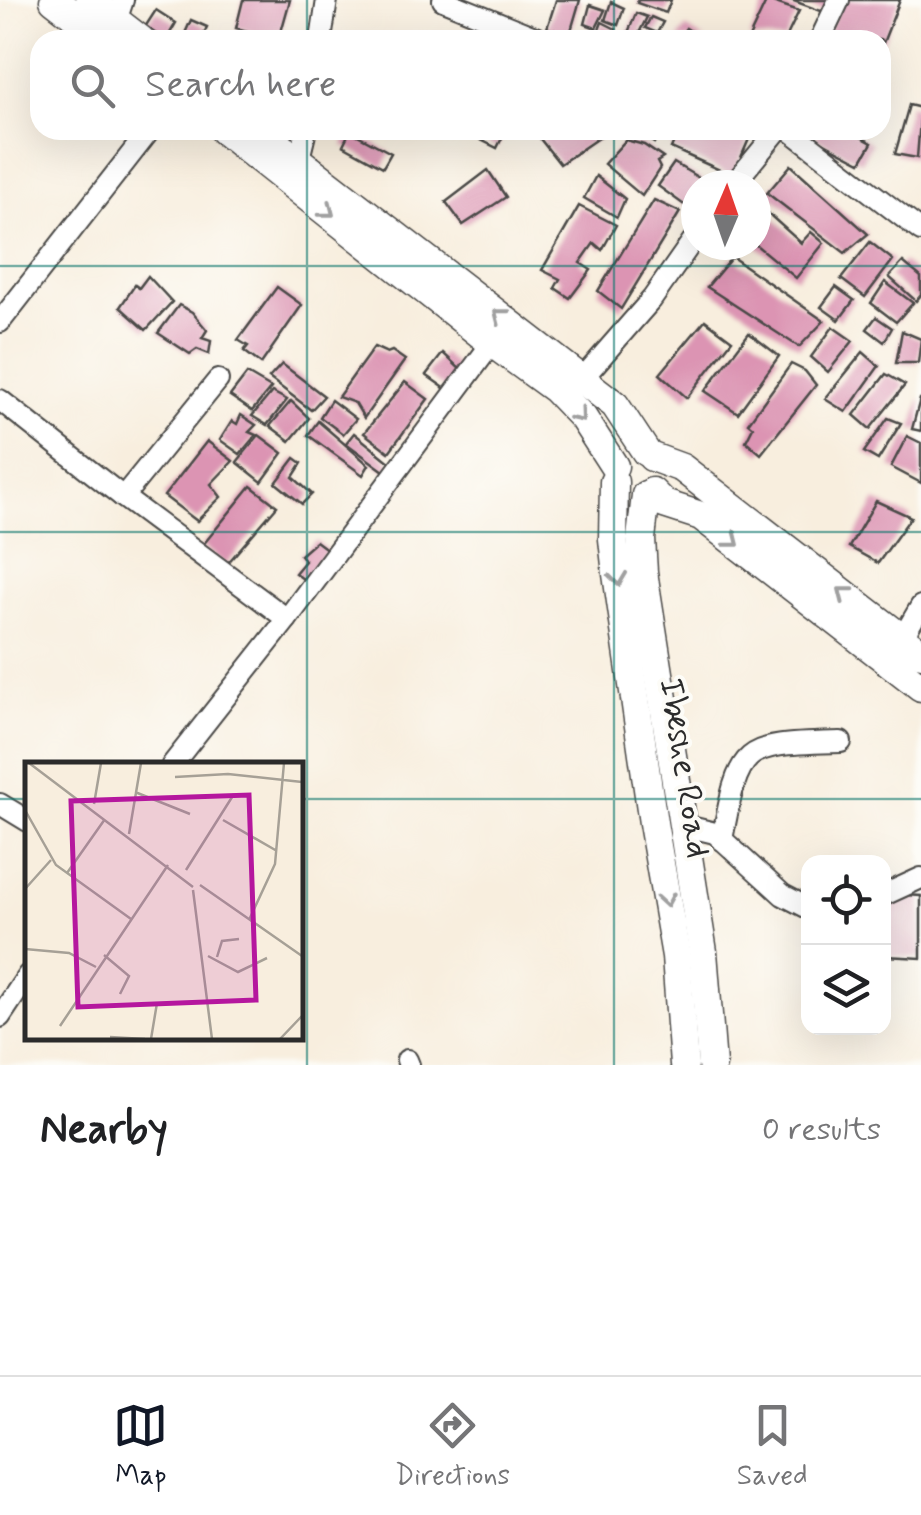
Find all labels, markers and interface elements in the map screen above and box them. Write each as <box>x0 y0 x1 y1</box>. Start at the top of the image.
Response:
search box <box>30 30 891 140</box>
icon: search <box>65 58 120 113</box>
text: Search here <box>145 61 336 110</box>
north arrow <box>681 170 771 260</box>
one-way arrow <box>317 199 335 216</box>
one-way arrow <box>493 310 511 327</box>
one-way arrow <box>568 404 586 423</box>
one-way arrow <box>722 530 740 547</box>
one-way arrow <box>607 571 628 587</box>
one-way arrow <box>837 588 855 605</box>
street label: Ibeshe Road <box>647 675 721 861</box>
inset map <box>25 762 302 1040</box>
map controls <box>801 855 891 1035</box>
button: locate <box>801 855 891 945</box>
one-way arrow <box>655 892 676 909</box>
button: layers <box>801 945 891 1035</box>
text: Nearby <box>40 1103 168 1158</box>
text: 0 results <box>762 1109 881 1151</box>
tab: Map <box>113 1398 168 1495</box>
tab: Directions <box>395 1398 510 1495</box>
tab: Saved <box>737 1398 808 1495</box>

